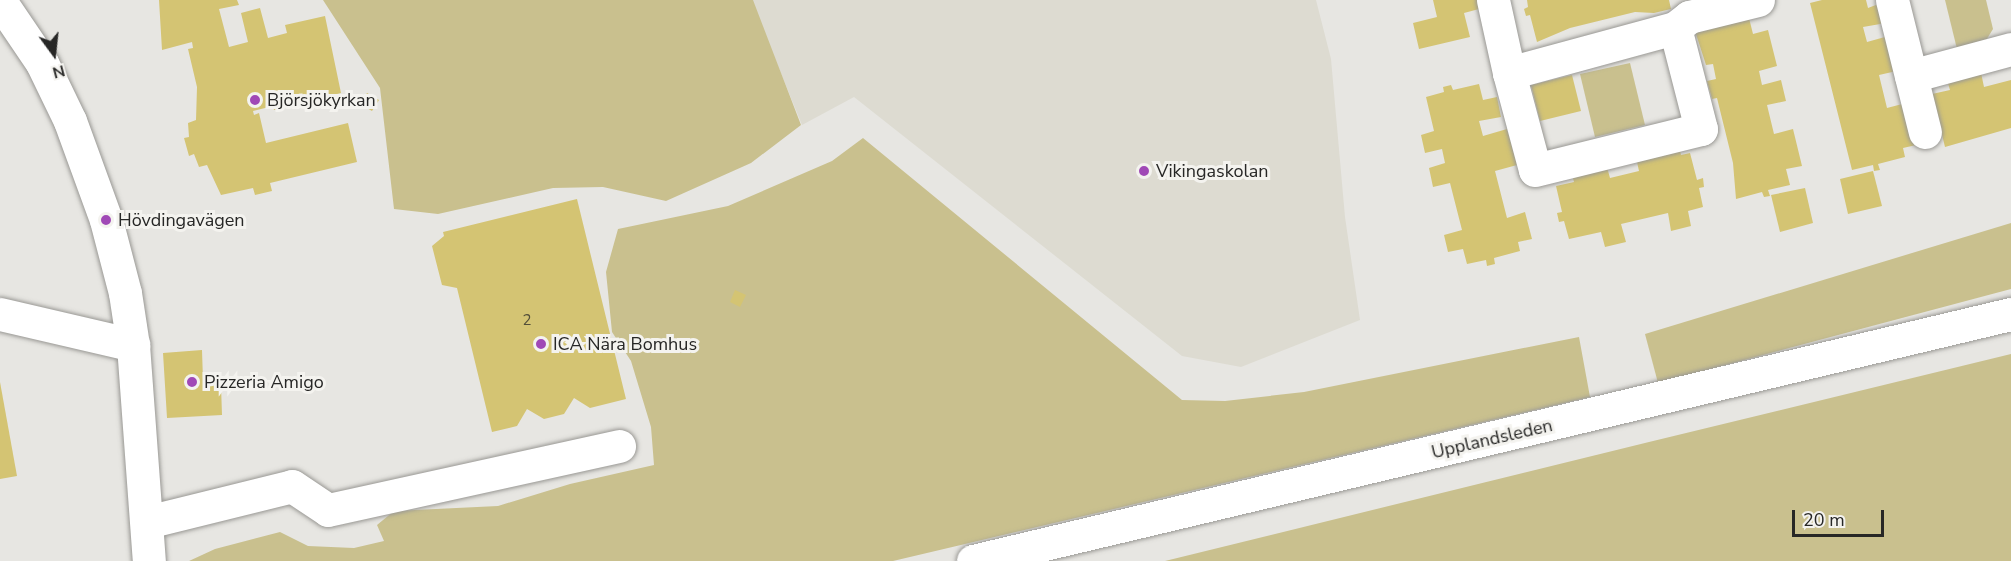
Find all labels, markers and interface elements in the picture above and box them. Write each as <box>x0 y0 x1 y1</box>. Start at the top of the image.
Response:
north arrow <box>24 24 84 84</box>
text: N <box>50 59 67 84</box>
place label: Björsjökyrkan <box>267 89 376 111</box>
marker: Björsjökyrkan <box>248 93 262 107</box>
place label: Vikingaskolan <box>1156 160 1269 182</box>
marker: Vikingaskolan <box>1137 164 1151 178</box>
place label: Hövdingavägen <box>118 209 245 231</box>
marker: Hövdingavägen <box>99 213 113 227</box>
house number: 2 <box>523 312 531 330</box>
place label: ICA Nära Bomhus <box>553 333 697 355</box>
marker: ICA Nära Bomhus <box>534 337 548 351</box>
place label: Pizzeria Amigo <box>204 371 324 393</box>
marker: Pizzeria Amigo <box>185 375 199 389</box>
street label: Upplandsleden <box>1429 415 1555 463</box>
scale bar <box>1795 498 1886 536</box>
text: 20 m <box>1803 508 1845 532</box>

